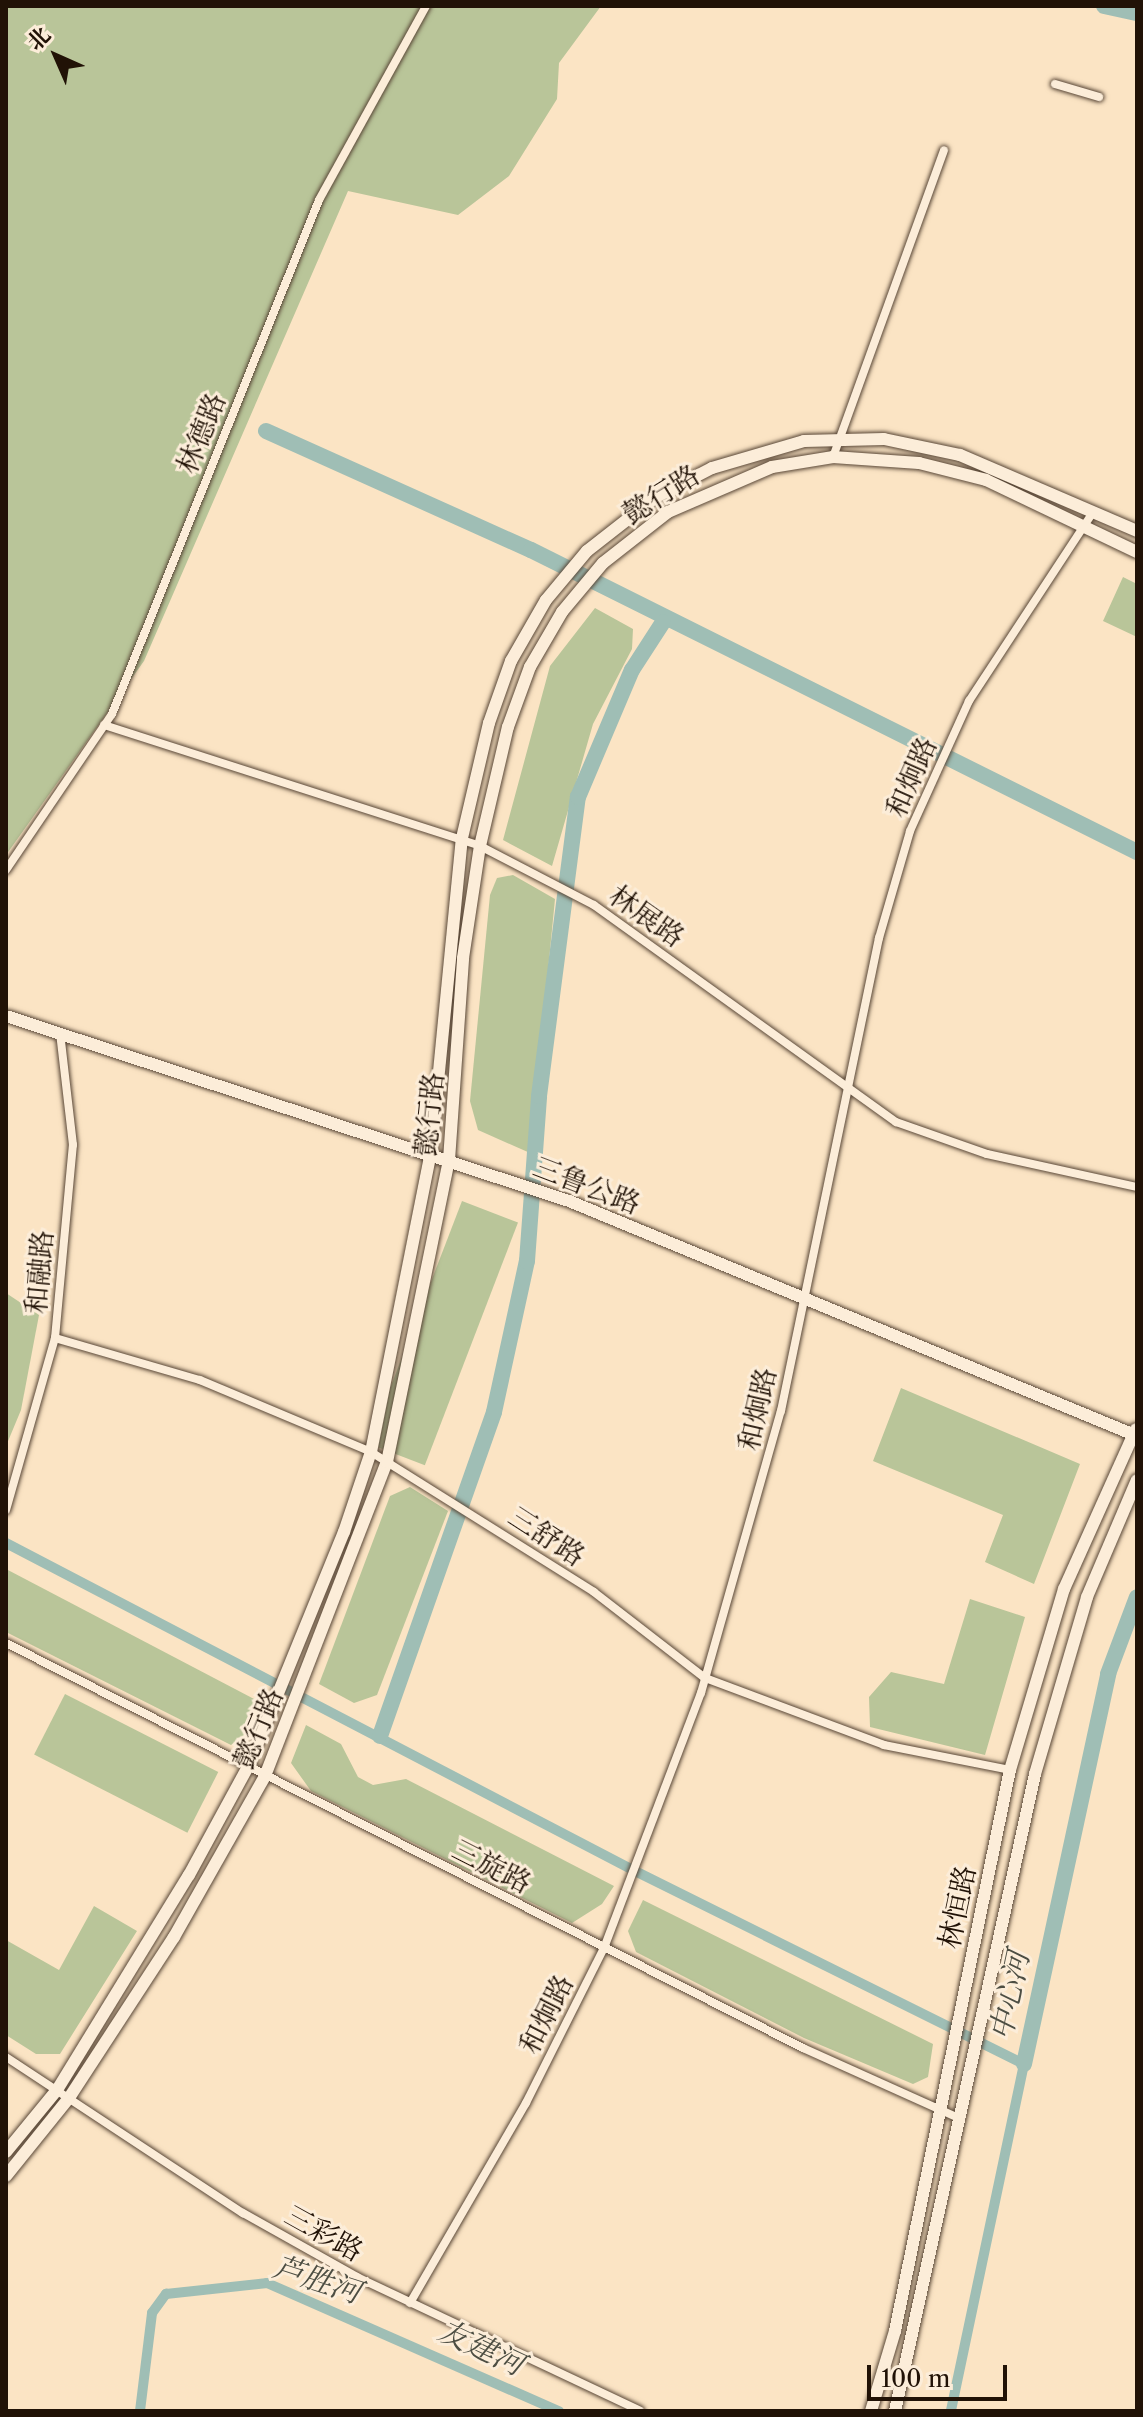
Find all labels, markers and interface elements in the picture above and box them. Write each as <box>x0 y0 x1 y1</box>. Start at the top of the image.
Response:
north arrow <box>16 16 96 96</box>
text: 北 <box>21 21 56 56</box>
street label: 林德路 <box>170 388 232 478</box>
street label: 懿行路 <box>616 457 706 531</box>
street label: 和炯路 <box>879 732 943 822</box>
street label: 林展路 <box>603 878 691 954</box>
street label: 懿行路 <box>408 1070 450 1158</box>
street label: 三鲁公路 <box>529 1149 645 1221</box>
street label: 和融路 <box>19 1229 59 1315</box>
street label: 和炯路 <box>731 1364 783 1454</box>
street label: 三舒路 <box>503 1499 591 1573</box>
street label: 懿行路 <box>226 1683 290 1773</box>
street label: 三旋路 <box>447 1832 537 1900</box>
street label: 林恒路 <box>932 1862 982 1952</box>
water label: 中心河 <box>983 1948 1037 2044</box>
street label: 和炯路 <box>512 1969 580 2059</box>
street label: 三彩路 <box>279 2198 369 2268</box>
water label: 芦胜河 <box>269 2249 365 2311</box>
water label: 友建河 <box>433 2313 529 2383</box>
scale bar <box>871 2349 1011 2399</box>
text: 100 m <box>881 2364 950 2393</box>

